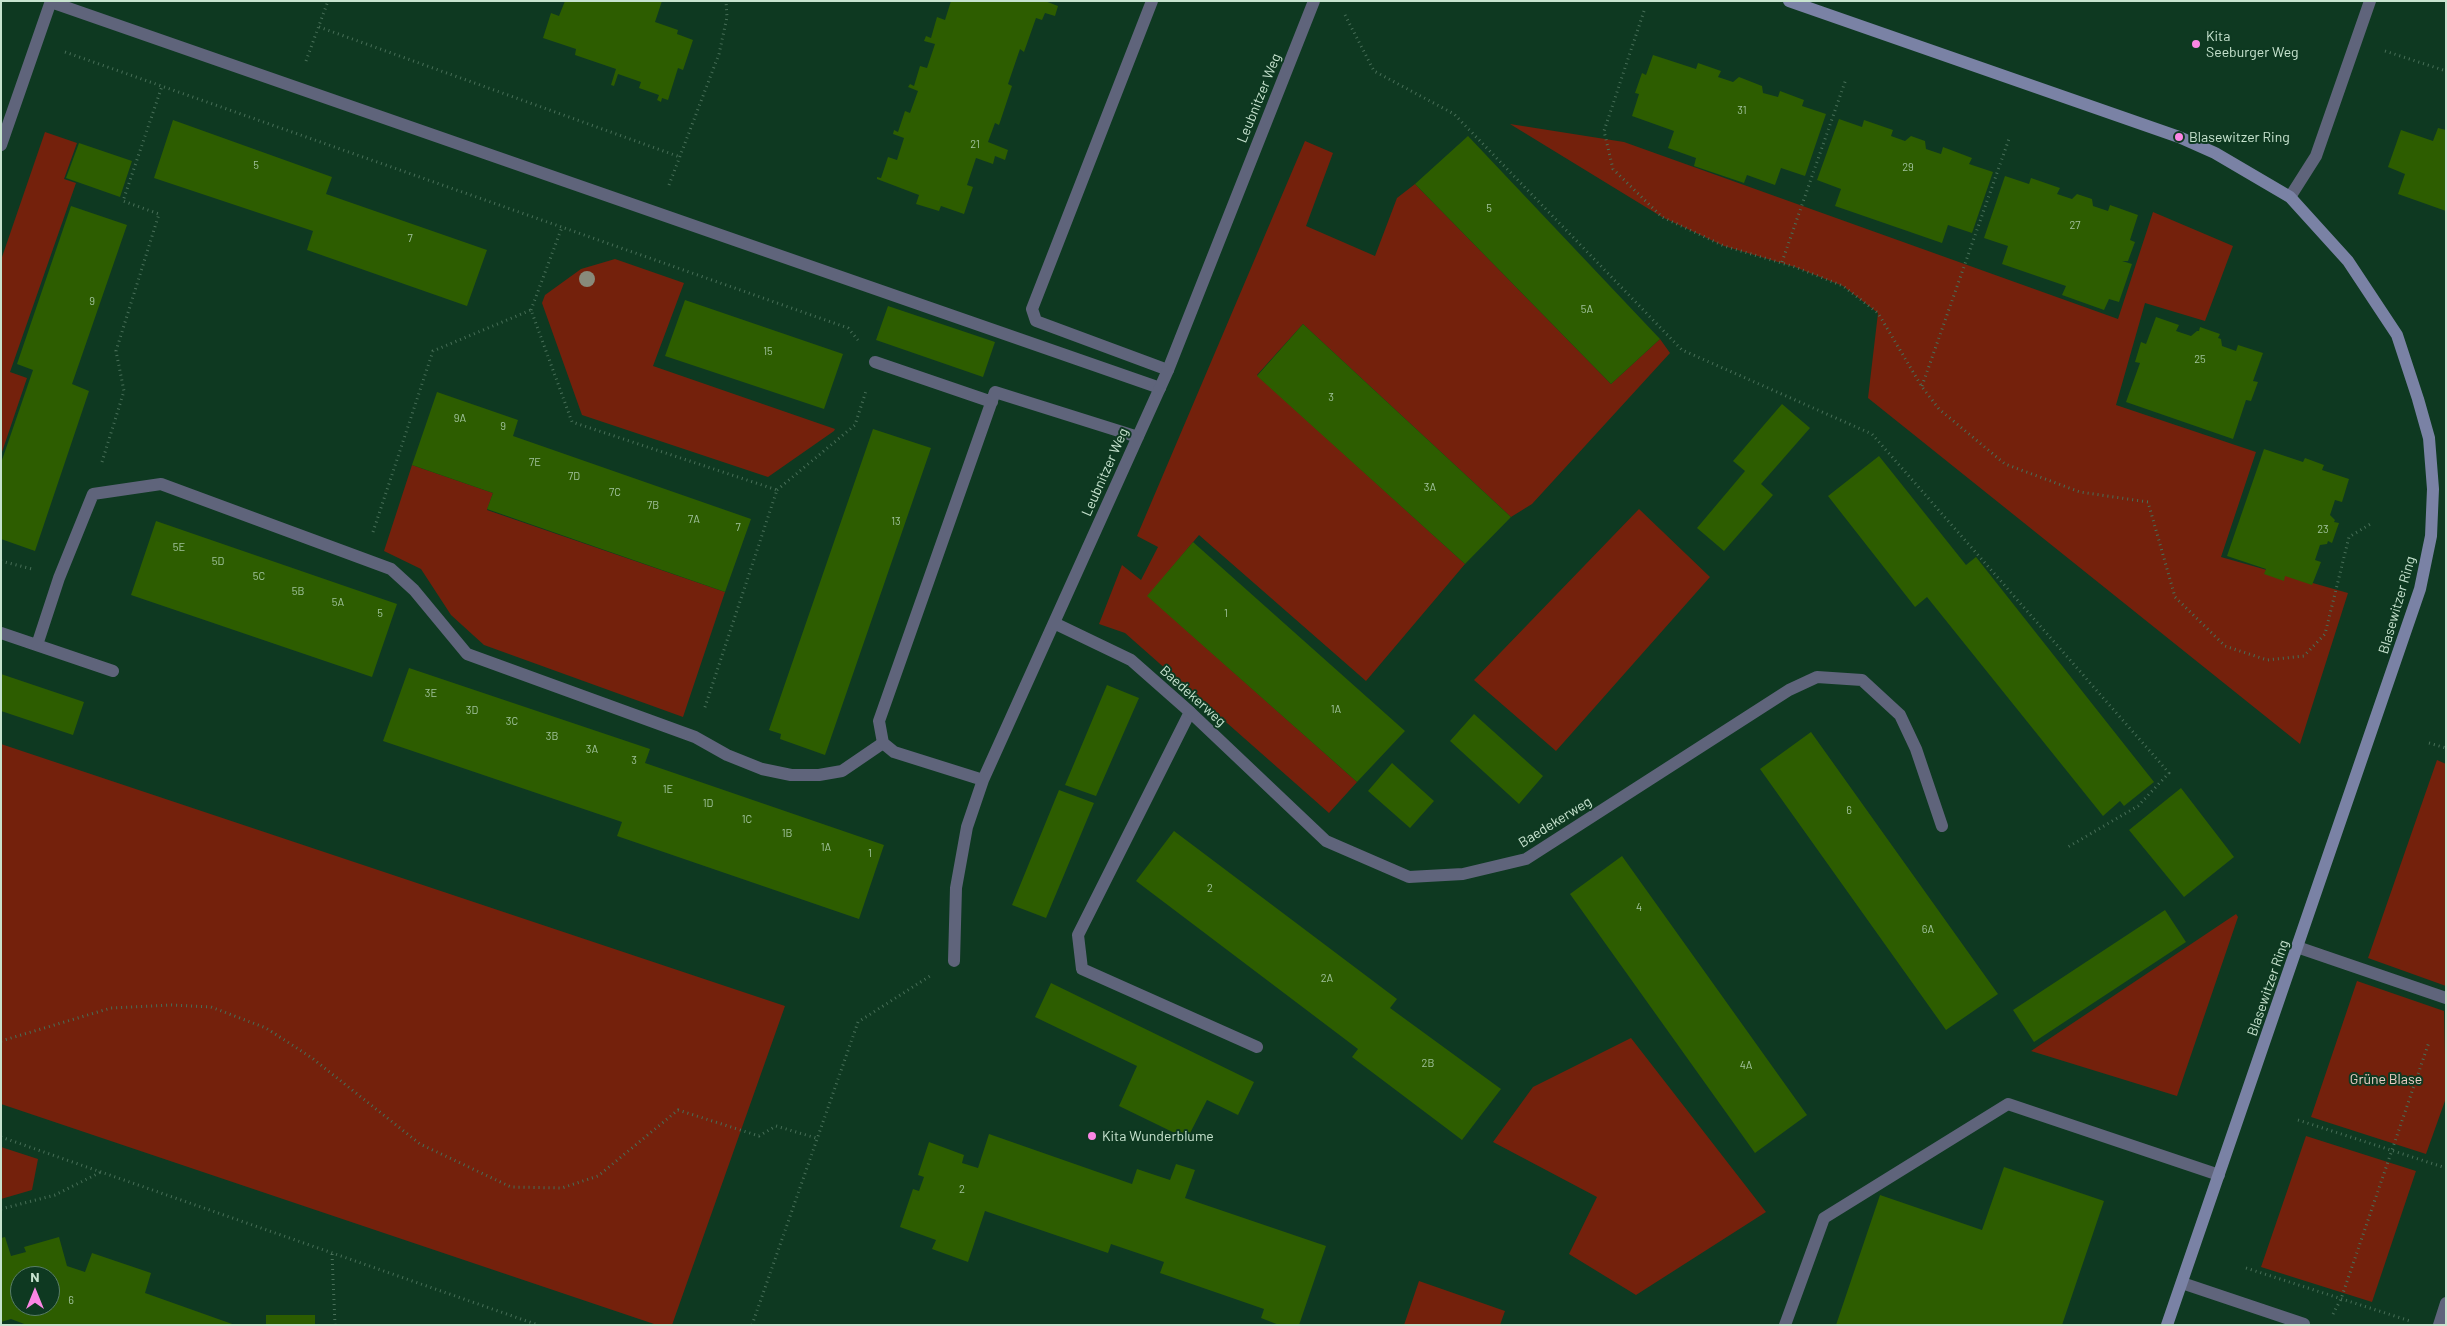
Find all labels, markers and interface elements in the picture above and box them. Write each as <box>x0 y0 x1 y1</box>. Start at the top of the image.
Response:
place label: Kita Seeburger Weg <box>2206 28 2299 60</box>
marker: Kita Seeburger Weg <box>2190 38 2202 50</box>
street label: Leubnitzer Weg <box>1233 51 1285 145</box>
house number: 31 <box>1737 103 1747 117</box>
place label: Blasewitzer Ring <box>2189 129 2290 145</box>
marker: Blasewitzer Ring <box>2173 131 2185 143</box>
house number: 21 <box>970 137 980 151</box>
house number: 5 <box>253 158 259 172</box>
house number: 29 <box>1902 160 1914 174</box>
house number: 5 <box>1486 201 1492 215</box>
house number: 27 <box>2069 218 2081 232</box>
house number: 7 <box>407 231 413 245</box>
house number: 9 <box>89 294 95 308</box>
house number: 5A <box>1581 302 1593 316</box>
house number: 15 <box>763 344 773 358</box>
house number: 25 <box>2194 352 2206 366</box>
house number: 3 <box>1328 390 1334 404</box>
house number: 9A <box>454 411 466 425</box>
house number: 9 <box>500 419 506 433</box>
street label: Leubnitzer Weg <box>1078 425 1132 519</box>
house number: 7E <box>529 455 541 469</box>
house number: 7D <box>568 469 580 483</box>
house number: 3A <box>1424 480 1436 494</box>
house number: 7C <box>609 485 621 499</box>
house number: 7B <box>647 498 659 512</box>
house number: 7A <box>688 512 700 526</box>
house number: 13 <box>891 514 901 528</box>
house number: 7 <box>735 520 741 534</box>
house number: 23 <box>2317 522 2329 536</box>
house number: 5E <box>173 540 185 554</box>
house number: 5D <box>212 554 224 568</box>
street label: Blasewitzer Ring <box>2375 554 2419 656</box>
house number: 5C <box>253 569 265 583</box>
house number: 5B <box>292 584 304 598</box>
house number: 5A <box>332 595 344 609</box>
house number: 5 <box>377 606 383 620</box>
house number: 1 <box>1224 606 1228 620</box>
street label: Baedekerweg <box>1157 662 1229 730</box>
house number: 3E <box>425 686 437 700</box>
house number: 1A <box>1331 702 1341 716</box>
house number: 3D <box>466 703 478 717</box>
house number: 3C <box>506 714 518 728</box>
house number: 3B <box>546 729 558 743</box>
house number: 3A <box>586 742 598 756</box>
house number: 3 <box>631 753 637 767</box>
house number: 1E <box>663 782 673 796</box>
street label: Baedekerweg <box>1515 793 1595 851</box>
house number: 1D <box>703 796 713 810</box>
house number: 6 <box>1846 803 1852 817</box>
house number: 1C <box>742 812 752 826</box>
house number: 1B <box>782 826 792 840</box>
house number: 1A <box>821 840 831 854</box>
house number: 1 <box>868 846 872 860</box>
house number: 2 <box>1207 881 1213 895</box>
house number: 4 <box>1636 900 1642 914</box>
house number: 6A <box>1922 922 1934 936</box>
street label: Blasewitzer Ring <box>2244 938 2292 1038</box>
house number: 2A <box>1321 971 1333 985</box>
house number: 2B <box>1422 1056 1434 1070</box>
house number: 4A <box>1740 1058 1752 1072</box>
park label: Grüne Blase <box>2350 1071 2422 1087</box>
place label: Kita Wunderblume <box>1102 1128 1214 1144</box>
marker: Kita Wunderblume <box>1086 1130 1098 1142</box>
house number: 2 <box>959 1182 965 1196</box>
north arrow <box>10 1266 60 1316</box>
text: N <box>30 1268 40 1285</box>
house number: 6 <box>68 1293 74 1307</box>

